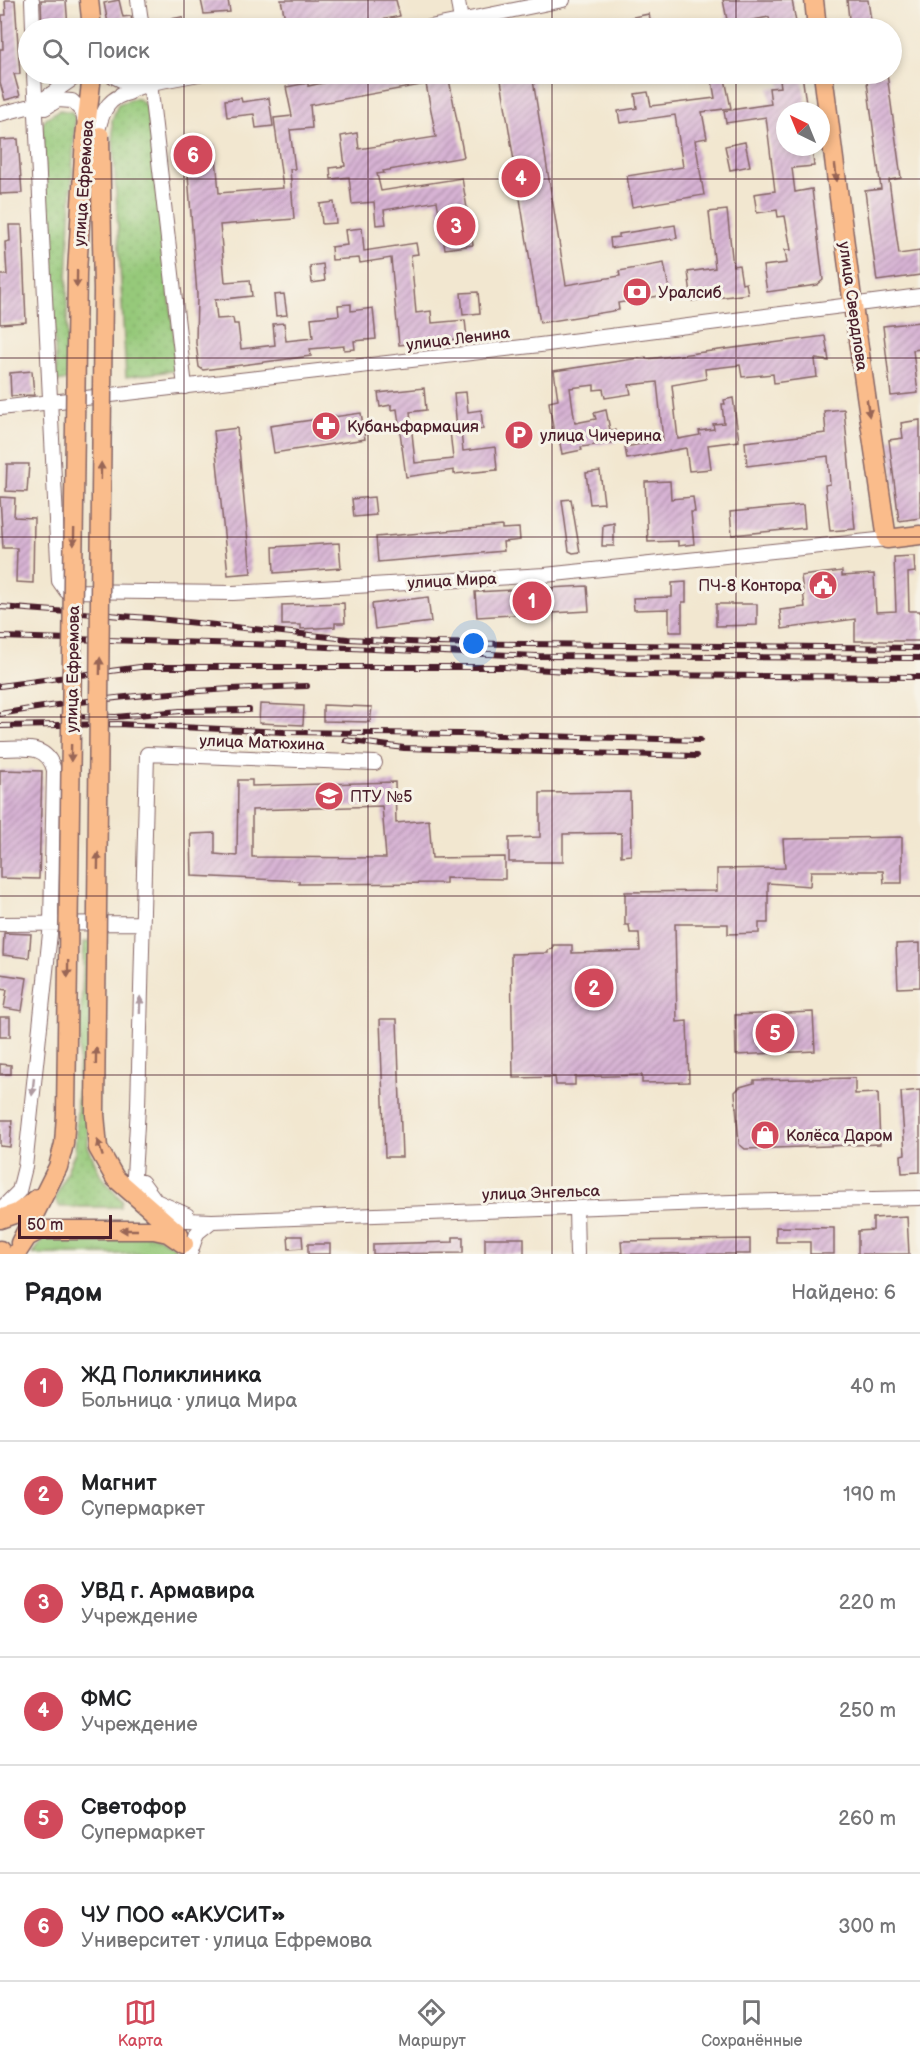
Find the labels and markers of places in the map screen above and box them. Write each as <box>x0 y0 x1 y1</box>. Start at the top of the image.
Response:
pin: 6 <box>174 132 212 178</box>
pin: 4 <box>502 156 540 201</box>
pin: 3 <box>436 204 476 248</box>
bank icon: Уралсиб <box>621 276 653 308</box>
place label: Уралсиб <box>658 284 722 303</box>
pharmacy icon: Кубаньфармация <box>310 410 342 442</box>
place label: Кубаньфармация <box>347 418 479 437</box>
parking icon: улица Чичерина <box>503 419 535 451</box>
place label: улица Чичерина <box>540 427 662 446</box>
public building icon: ПЧ-8 Контора <box>807 569 839 601</box>
place label: ПЧ-8 Контора <box>698 577 803 596</box>
pin: 1 <box>512 578 552 624</box>
school or university icon: ПТУ №5 <box>313 780 345 812</box>
place label: ПТУ №5 <box>350 788 412 807</box>
pin: 2 <box>574 966 614 1010</box>
pin: 5 <box>756 1010 794 1056</box>
shop icon: Колёса Даром <box>749 1119 781 1151</box>
place label: Колёса Даром <box>786 1127 893 1146</box>

